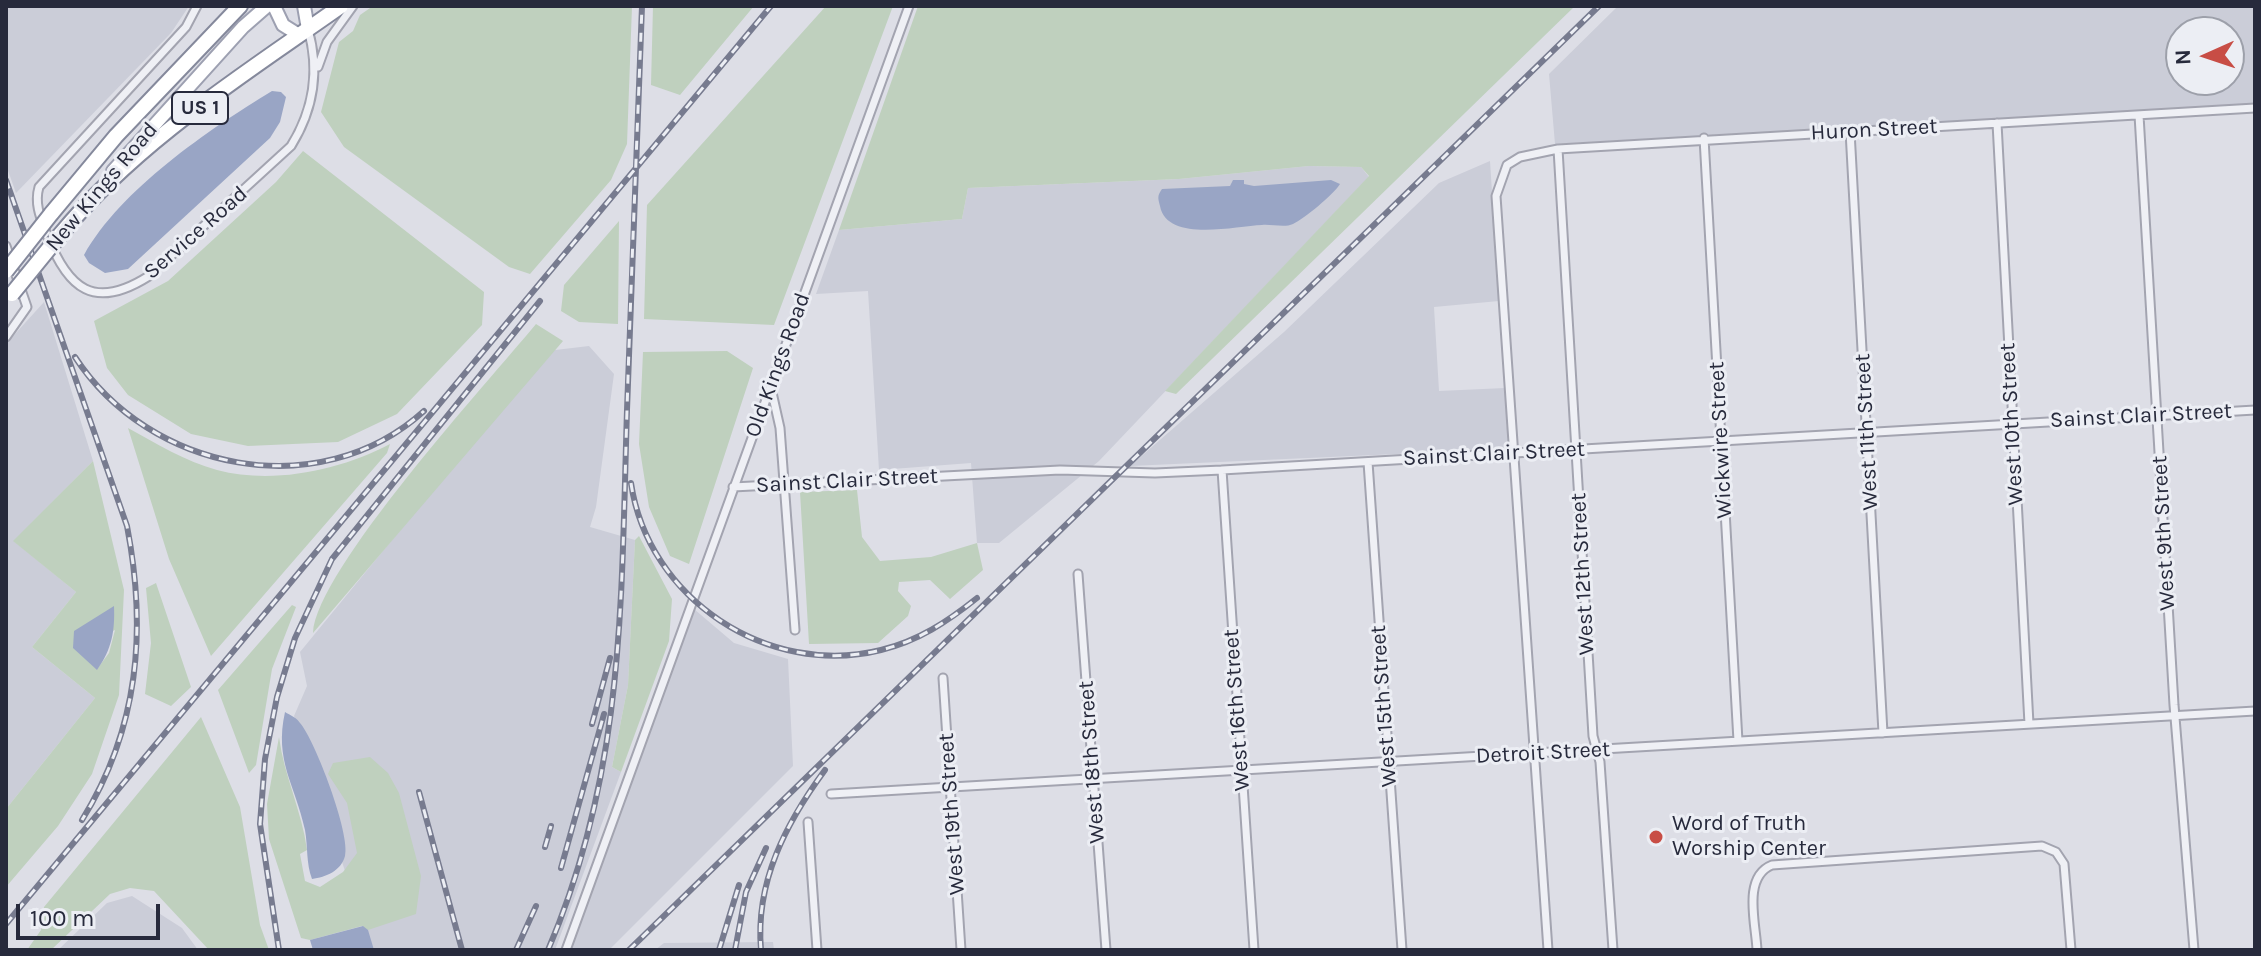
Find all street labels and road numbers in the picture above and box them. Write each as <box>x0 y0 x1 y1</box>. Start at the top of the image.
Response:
road number: US 1 <box>172 92 228 124</box>
street label: Huron Street <box>1810 113 1938 147</box>
street label: New Kings Road <box>40 117 164 257</box>
street label: Service Road <box>139 181 253 285</box>
street label: Old Kings Road <box>740 289 816 441</box>
street label: West 10th Street <box>1995 342 2029 506</box>
street label: West 11th Street <box>1850 353 1884 511</box>
street label: Wickwire Street <box>1704 361 1738 519</box>
street label: Sainst Clair Street <box>2049 398 2233 434</box>
street label: Sainst Clair Street <box>1402 436 1586 472</box>
street label: West 9th Street <box>2147 455 2181 611</box>
street label: Sainst Clair Street <box>755 463 939 499</box>
street label: West 12th Street <box>1566 492 1600 656</box>
street label: West 15th Street <box>1365 624 1403 788</box>
street label: West 16th Street <box>1218 628 1256 792</box>
street label: West 18th Street <box>1073 680 1111 844</box>
street label: West 19th Street <box>933 732 971 896</box>
street label: Detroit Street <box>1475 736 1611 770</box>

